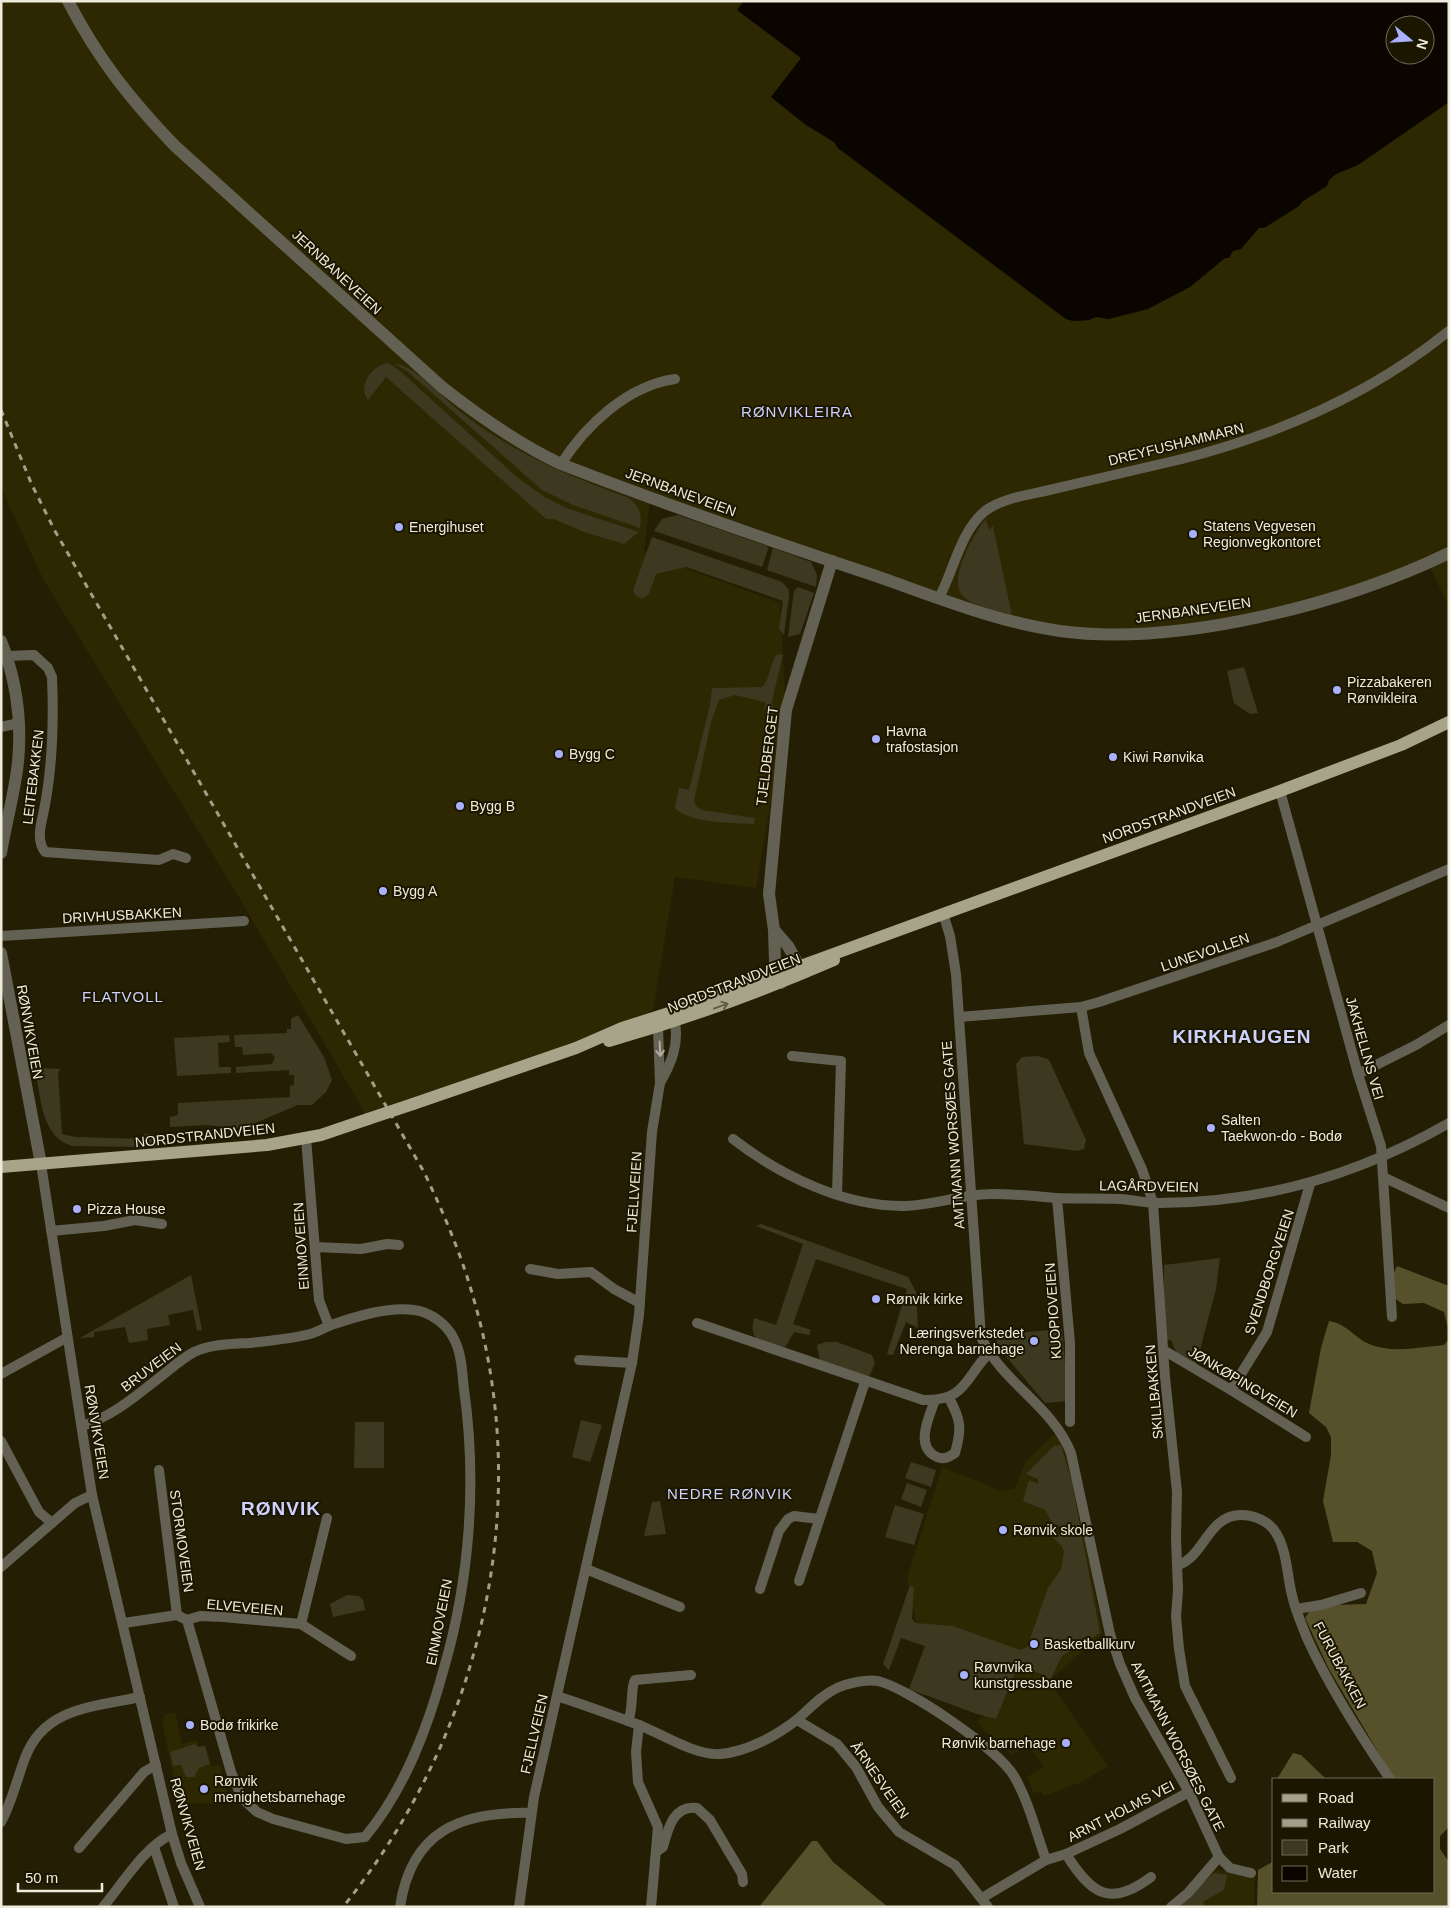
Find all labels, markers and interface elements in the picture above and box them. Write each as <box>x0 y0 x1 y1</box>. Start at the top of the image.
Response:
north arrow <box>1385 15 1435 65</box>
text: N <box>1413 37 1432 51</box>
street label: JERNBANEVEIEN <box>289 226 385 318</box>
district label: RØNVIKLEIRA <box>741 403 853 420</box>
street label: DREYFUSHAMMARN <box>1107 419 1245 469</box>
street label: JERNBANEVEIEN <box>623 465 739 519</box>
place label: Statens Vegvesen Regionvegkontoret <box>1203 518 1321 550</box>
place label: Energihuset <box>409 519 484 535</box>
marker: Energihuset <box>393 521 405 533</box>
marker: Statens Vegvesen Regionvegkontoret <box>1187 528 1199 540</box>
street label: JERNBANEVEIEN <box>1134 594 1252 626</box>
place label: Pizzabakeren Rønvikleira <box>1347 674 1432 706</box>
marker: Pizzabakeren Rønvikleira <box>1331 684 1343 696</box>
street label: TJELDBERGET <box>753 705 781 807</box>
place label: Havna trafostasjon <box>886 723 958 755</box>
street label: LEITEBAKKEN <box>19 729 47 825</box>
marker: Havna trafostasjon <box>870 733 882 745</box>
place label: Bygg C <box>569 746 615 762</box>
marker: Bygg C <box>553 748 565 760</box>
place label: Kiwi Rønvika <box>1123 749 1204 765</box>
marker: Kiwi Rønvika <box>1107 751 1119 763</box>
street label: NORDSTRANDVEIEN <box>1100 783 1238 847</box>
place label: Bygg B <box>470 798 515 814</box>
marker: Bygg B <box>454 800 466 812</box>
place label: Bygg A <box>393 883 438 899</box>
marker: Bygg A <box>377 885 389 897</box>
street label: DRIVHUSBAKKEN <box>62 904 182 926</box>
street label: LUNEVOLLEN <box>1159 929 1251 975</box>
street label: NORDSTRANDVEIEN <box>665 950 803 1016</box>
street label: RØNVIKVEIEN <box>14 983 46 1081</box>
district label: FLATVOLL <box>82 988 164 1005</box>
street label: JAKHELLNS VEI <box>1343 995 1387 1101</box>
one-way arrow <box>712 1001 728 1010</box>
district label: KIRKHAUGEN <box>1173 1026 1311 1047</box>
one-way arrow <box>655 1040 664 1056</box>
street label: AMTMANN WORSØES GATE <box>938 1040 968 1230</box>
place label: Salten Taekwon-do - Bodø <box>1221 1112 1343 1144</box>
street label: NORDSTRANDVEIEN <box>134 1120 276 1150</box>
marker: Salten Taekwon-do - Bodø <box>1205 1122 1217 1134</box>
street label: FJELLVEIEN <box>623 1151 645 1233</box>
street label: LAGÅRDVEIEN <box>1099 1177 1199 1195</box>
place label: Pizza House <box>87 1201 166 1217</box>
street label: EINMOVEIEN <box>290 1202 312 1290</box>
marker: Pizza House <box>71 1203 83 1215</box>
street label: SVENDBORGVEIEN <box>1241 1207 1297 1337</box>
street label: KUOPIOVEIEN <box>1042 1262 1064 1360</box>
place label: Rønvik kirke <box>886 1291 963 1307</box>
marker: Rønvik kirke <box>870 1293 882 1305</box>
place label: Læringsverkstedet Nerenga barnehage <box>899 1325 1024 1357</box>
marker: Læringsverkstedet Nerenga barnehage <box>1028 1335 1040 1347</box>
street label: BRUVEIEN <box>118 1339 184 1395</box>
street label: JØNKØPINGVEIEN <box>1186 1343 1300 1421</box>
street label: SKILLBAKKEN <box>1142 1344 1166 1440</box>
street label: RØNVIKVEIEN <box>82 1383 112 1481</box>
district label: NEDRE RØNVIK <box>667 1485 793 1502</box>
street label: STORMOVEIEN <box>167 1489 197 1593</box>
district label: RØNVIK <box>241 1498 321 1519</box>
place label: Rønvik skole <box>1013 1522 1093 1538</box>
marker: Rønvik skole <box>997 1524 1009 1536</box>
street label: EINMOVEIEN <box>423 1577 455 1667</box>
street label: ELVEVEIEN <box>206 1596 284 1618</box>
street label: FURUBAKKEN <box>1310 1619 1370 1711</box>
place label: Basketballkurv <box>1044 1636 1135 1652</box>
marker: Basketballkurv <box>1028 1638 1040 1650</box>
street label: AMTMANN WORSØES GATE <box>1128 1658 1228 1834</box>
place label: Røvnvika kunstgressbane <box>974 1659 1073 1691</box>
marker: Røvnvika kunstgressbane <box>958 1669 970 1681</box>
street label: FJELLVEIEN <box>517 1693 551 1775</box>
place label: Bodø frikirke <box>200 1717 279 1733</box>
marker: Bodø frikirke <box>184 1719 196 1731</box>
place label: Rønvik barnehage <box>942 1735 1056 1751</box>
marker: Rønvik barnehage <box>1060 1737 1072 1749</box>
street label: ÅRNESVEIEN <box>848 1738 912 1822</box>
place label: Rønvik menighetsbarnehage <box>214 1773 346 1805</box>
street label: RØNVIKVEIEN <box>167 1776 209 1872</box>
street label: ARNT HOLMS VEI <box>1065 1777 1177 1845</box>
legend <box>1272 1778 1435 1893</box>
marker: Rønvik menighetsbarnehage <box>198 1783 210 1795</box>
text: Road <box>1318 1789 1354 1806</box>
text: Railway <box>1318 1814 1371 1831</box>
text: Park <box>1318 1839 1349 1856</box>
scale bar <box>18 1860 101 1892</box>
text: Water <box>1318 1864 1357 1881</box>
text: 50 m <box>25 1869 58 1886</box>

